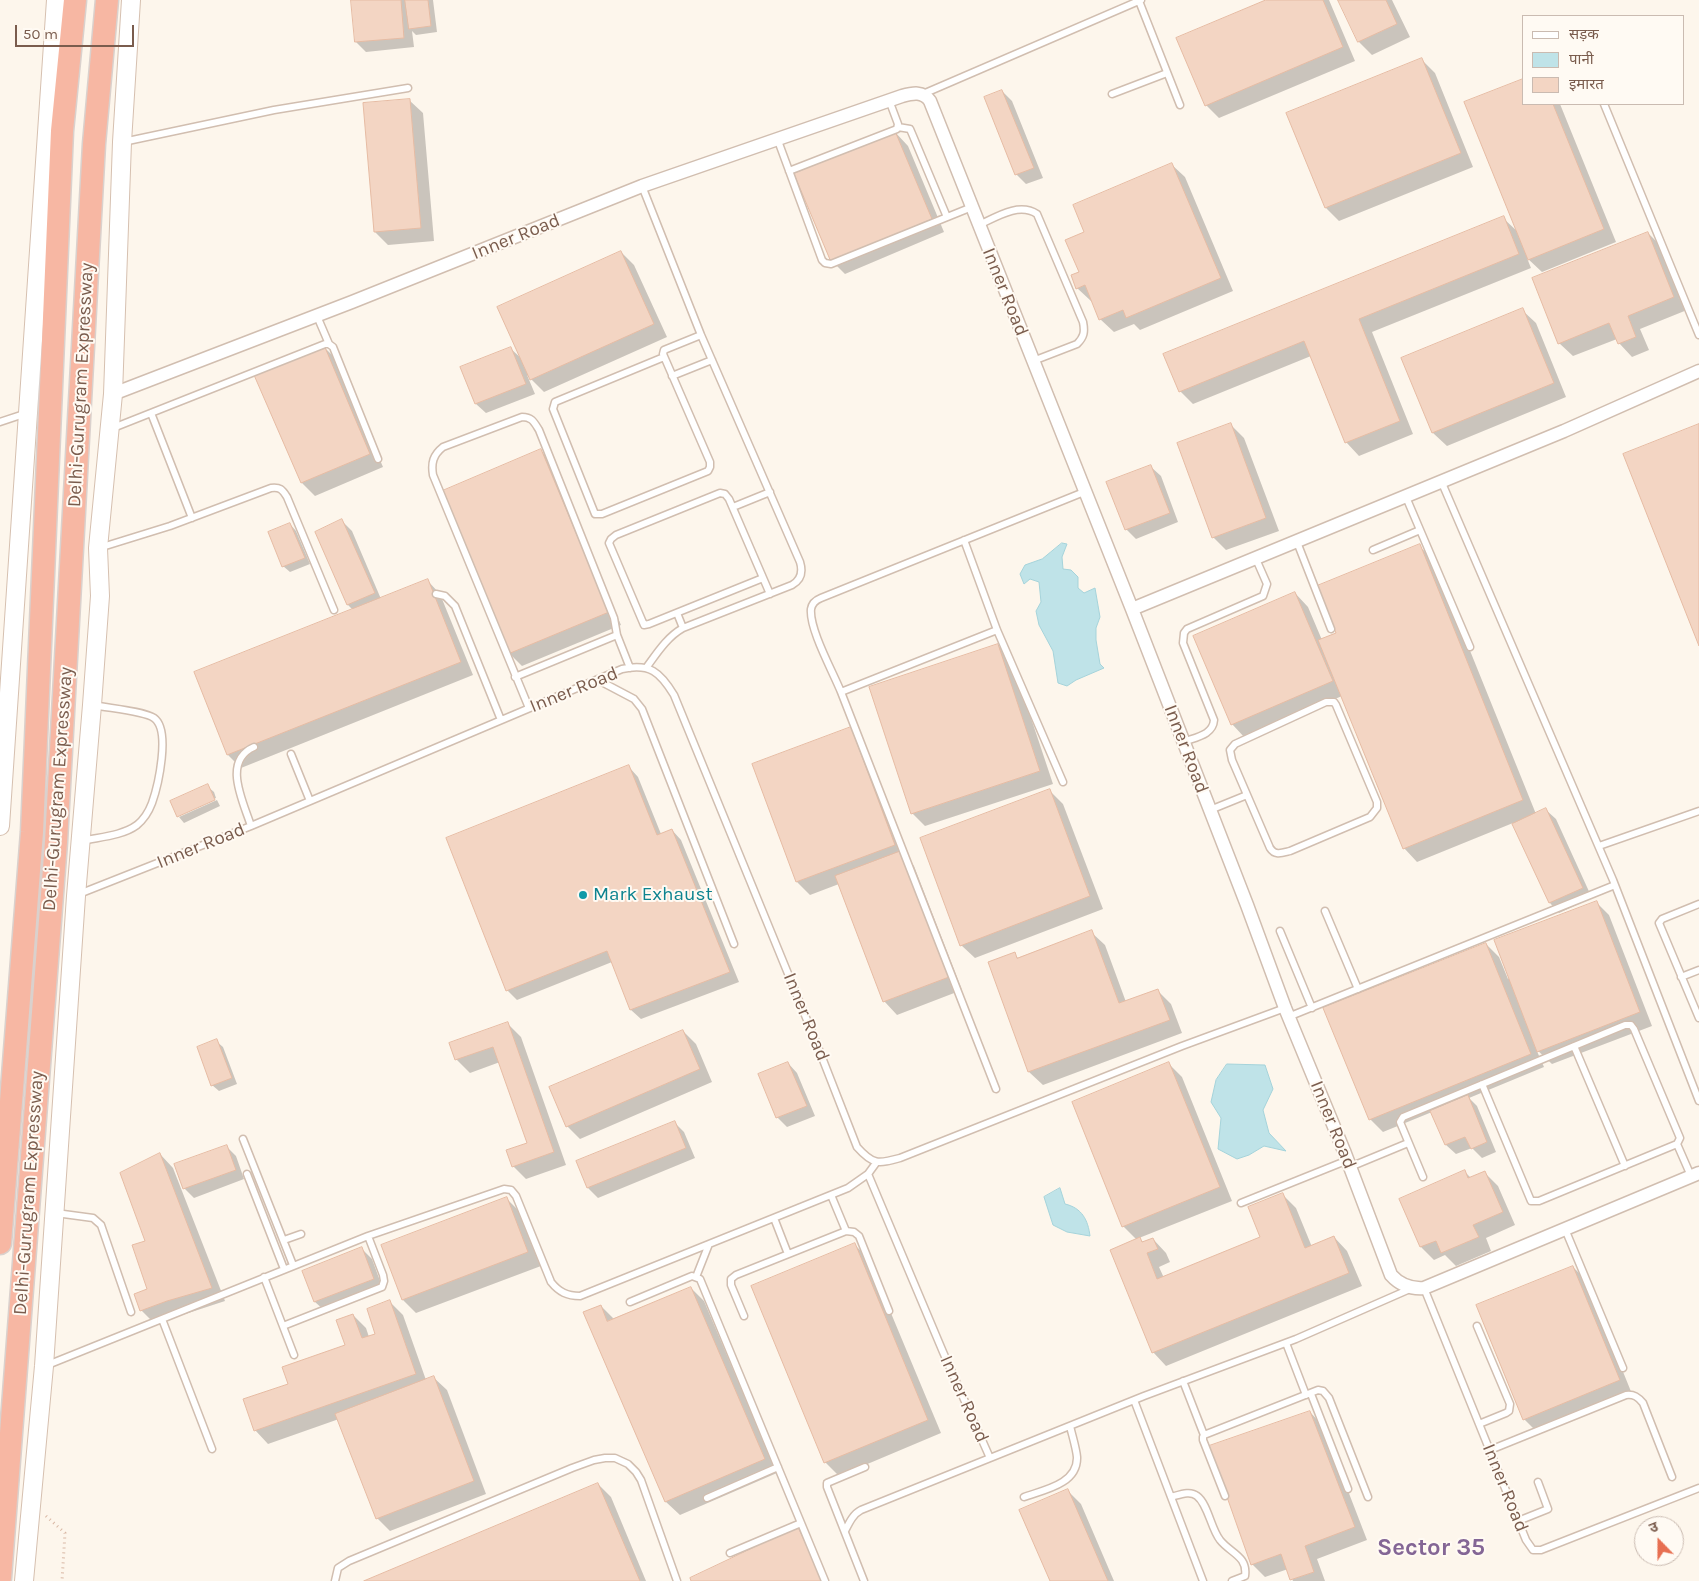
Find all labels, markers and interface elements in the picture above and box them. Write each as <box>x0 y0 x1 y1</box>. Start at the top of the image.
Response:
scale bar <box>18 15 136 47</box>
legend <box>1522 15 1684 105</box>
text: 50 m <box>23 25 58 43</box>
text: सड़क <box>1569 25 1599 43</box>
text: पानी <box>1569 50 1594 68</box>
text: इमारत <box>1569 75 1604 93</box>
street label: Inner Road <box>469 209 563 265</box>
street label: Inner Road <box>977 245 1033 339</box>
street label: Delhi-Gurugram Expressway <box>63 262 99 508</box>
street label: Inner Road <box>527 662 621 718</box>
street label: Delhi-Gurugram Expressway <box>38 666 78 912</box>
street label: Inner Road <box>1159 701 1213 797</box>
street label: Inner Road <box>154 818 248 874</box>
place label: Mark Exhaust <box>593 884 713 906</box>
marker: Mark Exhaust <box>577 889 589 901</box>
street label: Inner Road <box>778 970 834 1064</box>
street label: Delhi-Gurugram Expressway <box>9 1070 49 1316</box>
street label: Inner Road <box>1305 1078 1361 1172</box>
street label: Inner Road <box>935 1352 993 1446</box>
street label: Inner Road <box>1477 1441 1533 1535</box>
north arrow <box>1634 1516 1684 1566</box>
text: उ <box>1647 1518 1661 1537</box>
district label: Sector 35 <box>1377 1534 1485 1562</box>

